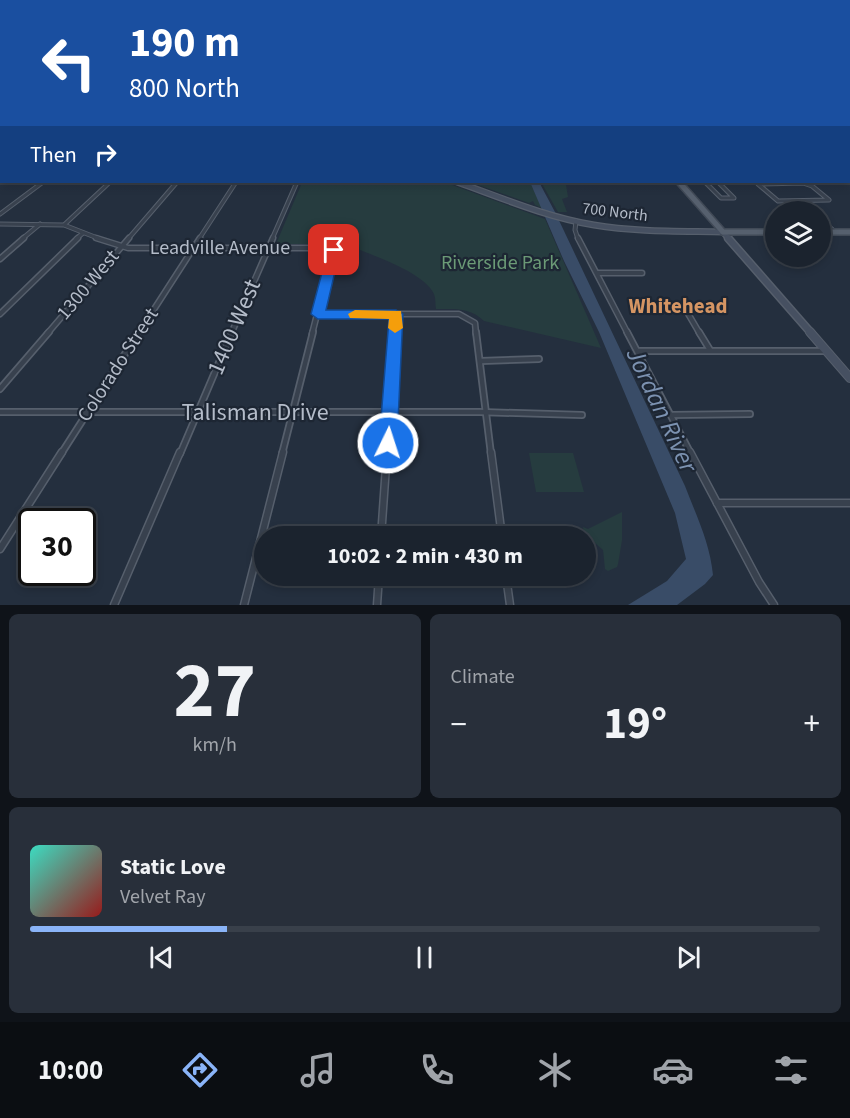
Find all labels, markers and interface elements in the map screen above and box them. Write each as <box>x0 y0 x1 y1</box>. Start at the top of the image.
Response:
text: 190 m <box>129 13 240 73</box>
icon: left <box>30 24 108 102</box>
text: 800 North <box>129 69 240 108</box>
icon: right <box>89 138 122 171</box>
text: Then <box>30 139 77 171</box>
street label: 700 North <box>581 197 649 227</box>
map controls <box>765 201 831 267</box>
button: layers <box>765 201 831 267</box>
pin <box>308 224 359 275</box>
icon: arrive <box>317 233 350 266</box>
street label: Leadville Avenue <box>150 234 290 262</box>
street label: 1300 West <box>50 244 126 326</box>
park label: Riverside Park <box>441 249 559 277</box>
street label: 1400 West <box>198 274 270 380</box>
district label: Whitehead <box>628 291 728 321</box>
street label: Colorado Street <box>71 302 165 427</box>
water label: Jordan River <box>616 341 708 480</box>
street label: Talisman Drive <box>181 395 329 430</box>
position arrow <box>356 411 420 475</box>
speed limit sign: 30 <box>18 508 96 586</box>
text: 10:02 · 2 min · 430 m <box>327 540 523 572</box>
text: 27 <box>174 636 256 747</box>
text: Climate <box>451 663 515 691</box>
text: 19° <box>603 692 667 756</box>
text: − <box>451 701 467 748</box>
text: + <box>804 701 820 748</box>
text: km/h <box>193 731 237 759</box>
text: Static Love <box>120 851 226 883</box>
text: Velvet Ray <box>120 883 206 911</box>
icon: previous <box>145 941 178 974</box>
icon: pause <box>408 941 441 974</box>
icon: next <box>672 941 705 974</box>
icon: directions <box>179 1049 221 1091</box>
icon: music <box>297 1049 339 1091</box>
icon: phone <box>416 1049 458 1091</box>
icon: climate <box>534 1049 576 1091</box>
icon: car <box>652 1049 694 1091</box>
icon: filters <box>770 1049 812 1091</box>
text: 10:00 <box>38 1051 103 1090</box>

